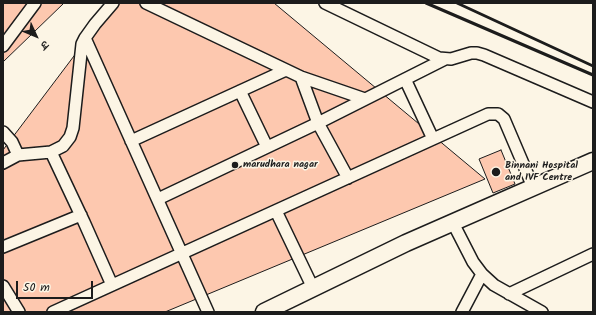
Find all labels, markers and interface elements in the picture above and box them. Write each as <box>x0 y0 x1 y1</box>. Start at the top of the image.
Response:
north arrow <box>16 16 56 56</box>
text: उ <box>36 36 54 53</box>
place label: marudhara nagar <box>243 159 318 171</box>
marker: marudhara nagar <box>230 160 240 170</box>
place label: Binnani Hospital and IVF Centre <box>505 160 578 184</box>
marker: Binnani Hospital and IVF Centre <box>490 166 502 178</box>
scale bar <box>18 273 95 299</box>
text: 50 m <box>23 278 50 297</box>

